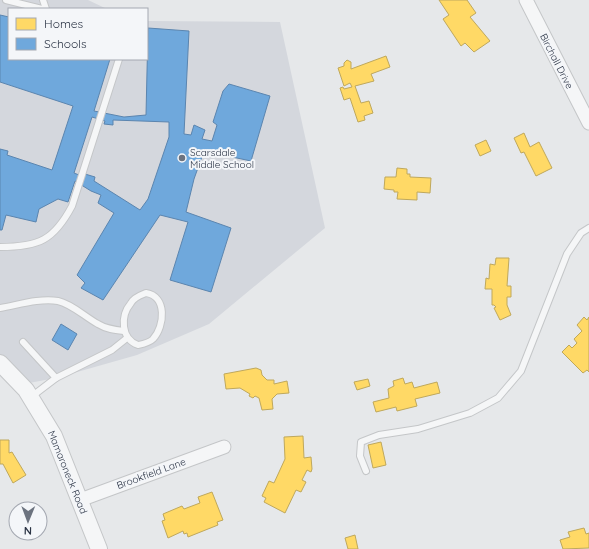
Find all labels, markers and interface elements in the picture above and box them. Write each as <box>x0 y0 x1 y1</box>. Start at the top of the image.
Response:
legend <box>8 8 148 60</box>
text: Homes <box>44 16 84 31</box>
street label: Birchall Drive <box>537 31 576 91</box>
text: Schools <box>44 36 87 51</box>
place label: Scarsdale Middle School <box>190 146 254 171</box>
marker: Scarsdale Middle School <box>177 153 187 163</box>
street label: Mamaroneck Road <box>45 429 90 516</box>
street label: Brookfield Lane <box>115 455 188 492</box>
north arrow <box>8 501 48 541</box>
text: N <box>24 524 32 538</box>

